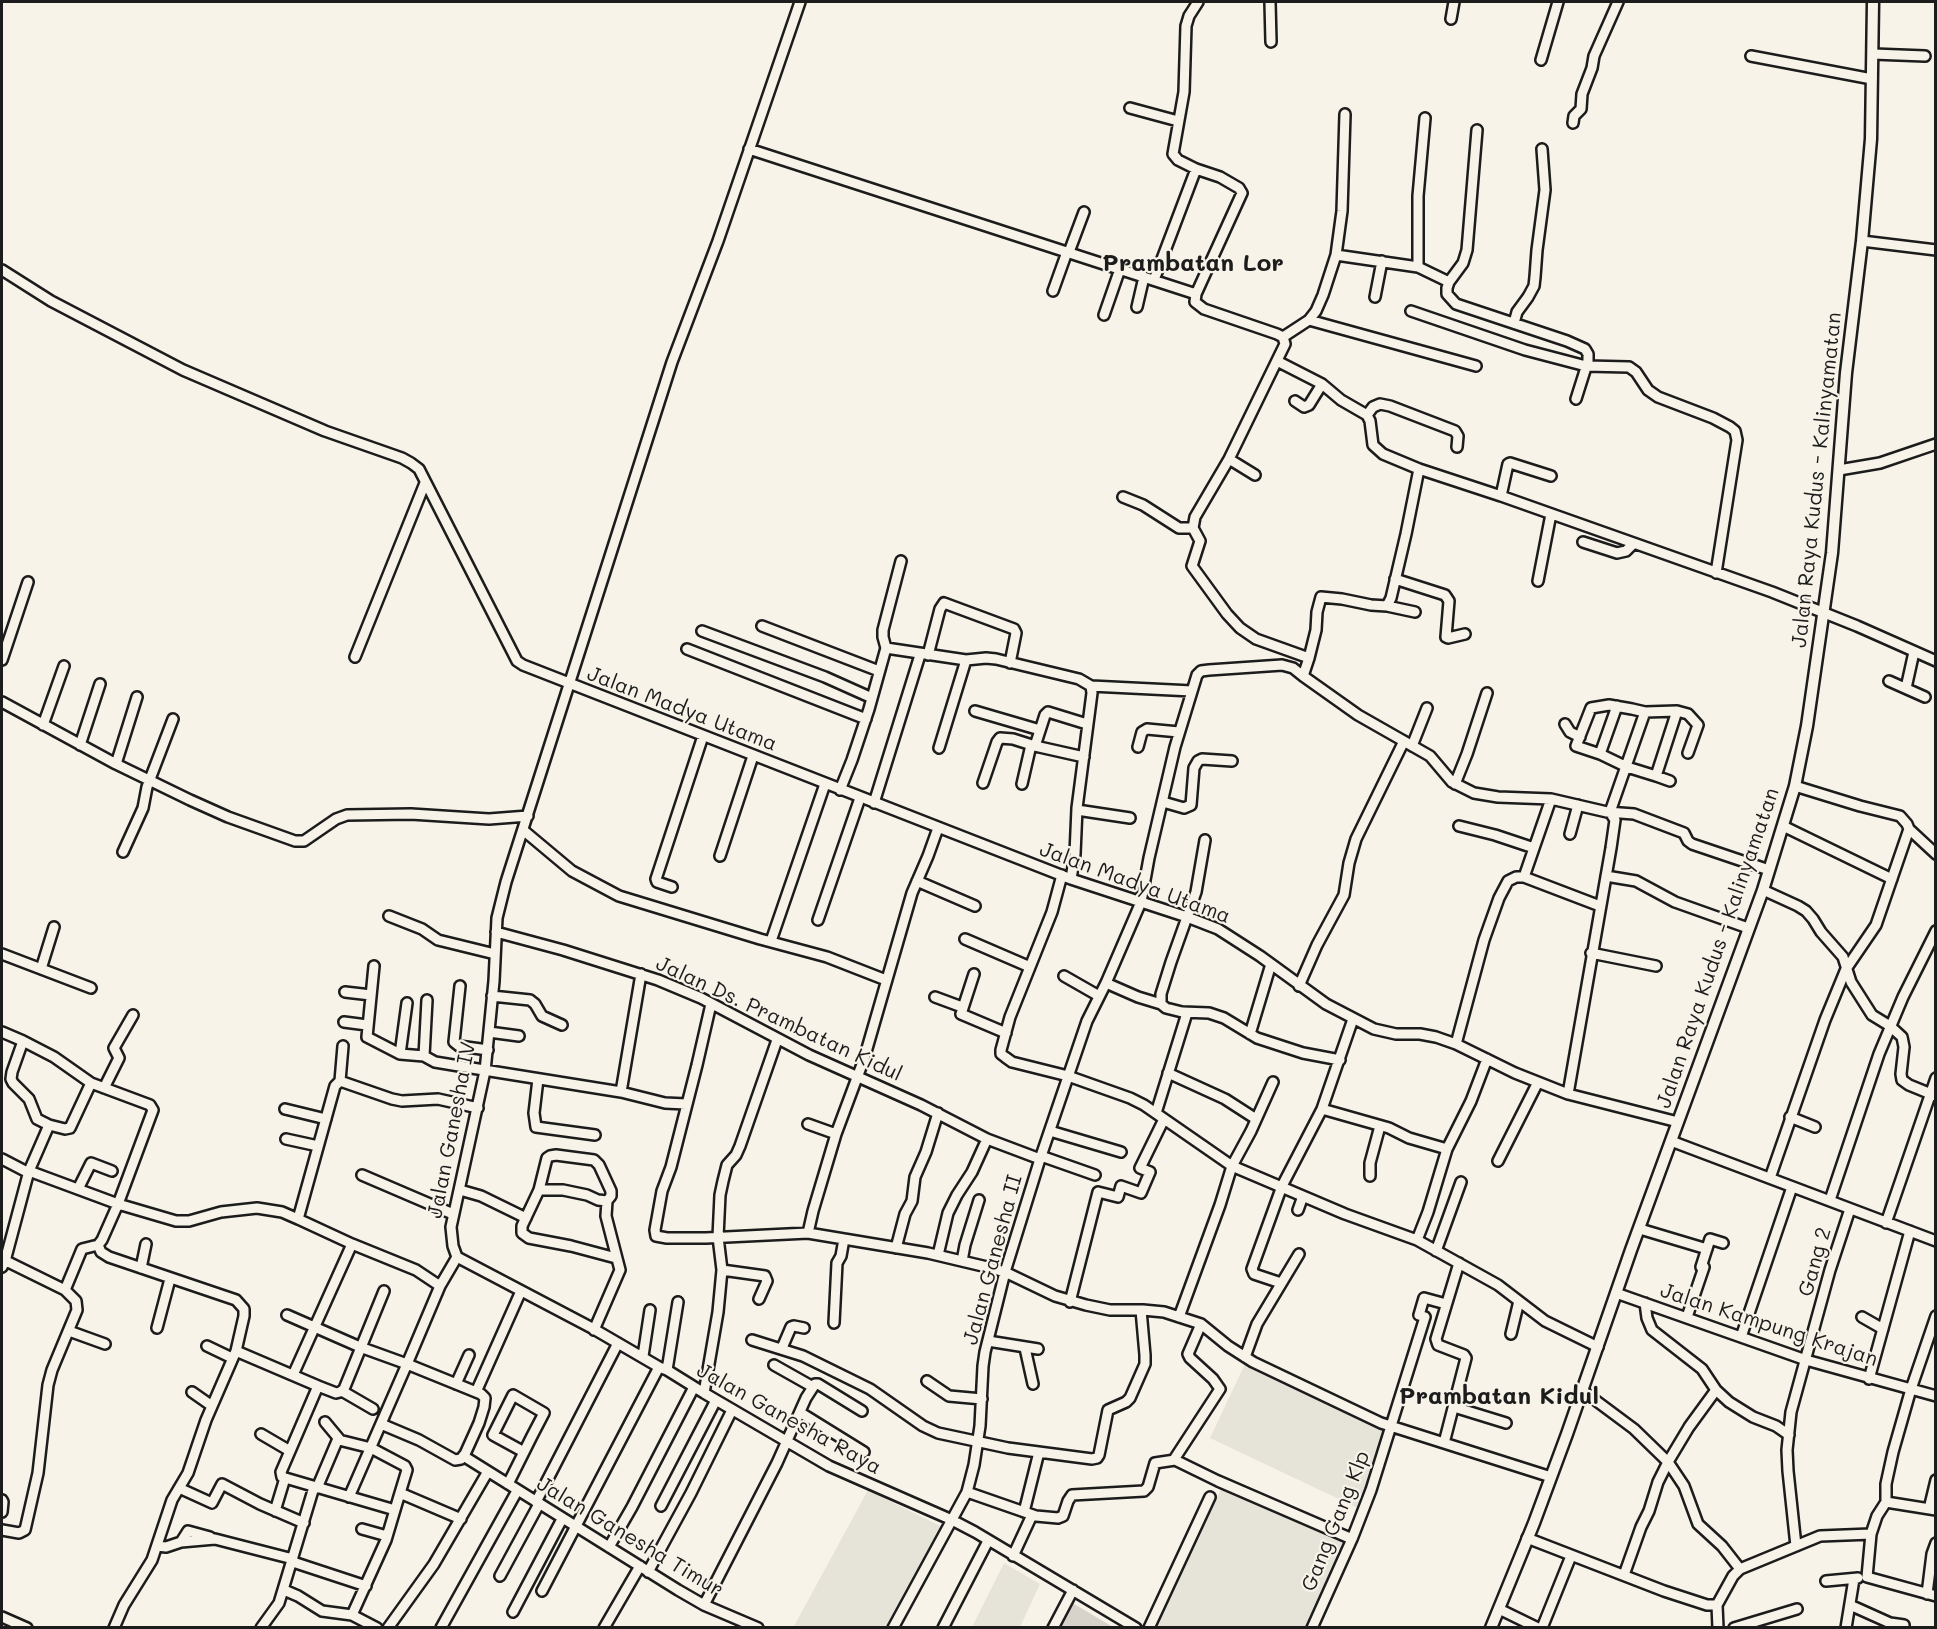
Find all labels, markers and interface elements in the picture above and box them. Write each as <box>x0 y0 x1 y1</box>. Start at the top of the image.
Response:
district label: Prambatan Lor <box>1102 250 1284 278</box>
street label: Jalan Raya Kudus - Kalinyamatan <box>1787 311 1847 649</box>
street label: Jalan Madya Utama <box>583 661 781 757</box>
street label: Jalan Raya Kudus - Kalinyamatan <box>1651 785 1785 1111</box>
street label: Jalan Madya Utama <box>1036 837 1234 929</box>
street label: Jalan Ds. Prambatan Kidul <box>652 951 906 1087</box>
street label: Jalan Ganesha IV <box>423 1040 481 1220</box>
street label: Jalan Ganesha II <box>958 1172 1028 1348</box>
street label: Gang 2 <box>1793 1224 1837 1300</box>
street label: Jalan Kampung Krajan <box>1657 1278 1881 1372</box>
street label: Jalan Ganesha Raya <box>692 1358 886 1480</box>
district label: Prambatan Kidul <box>1399 1383 1599 1411</box>
street label: Gang Gang Klp <box>1296 1447 1376 1595</box>
street label: Jalan Ganesha Timur <box>532 1471 728 1603</box>

